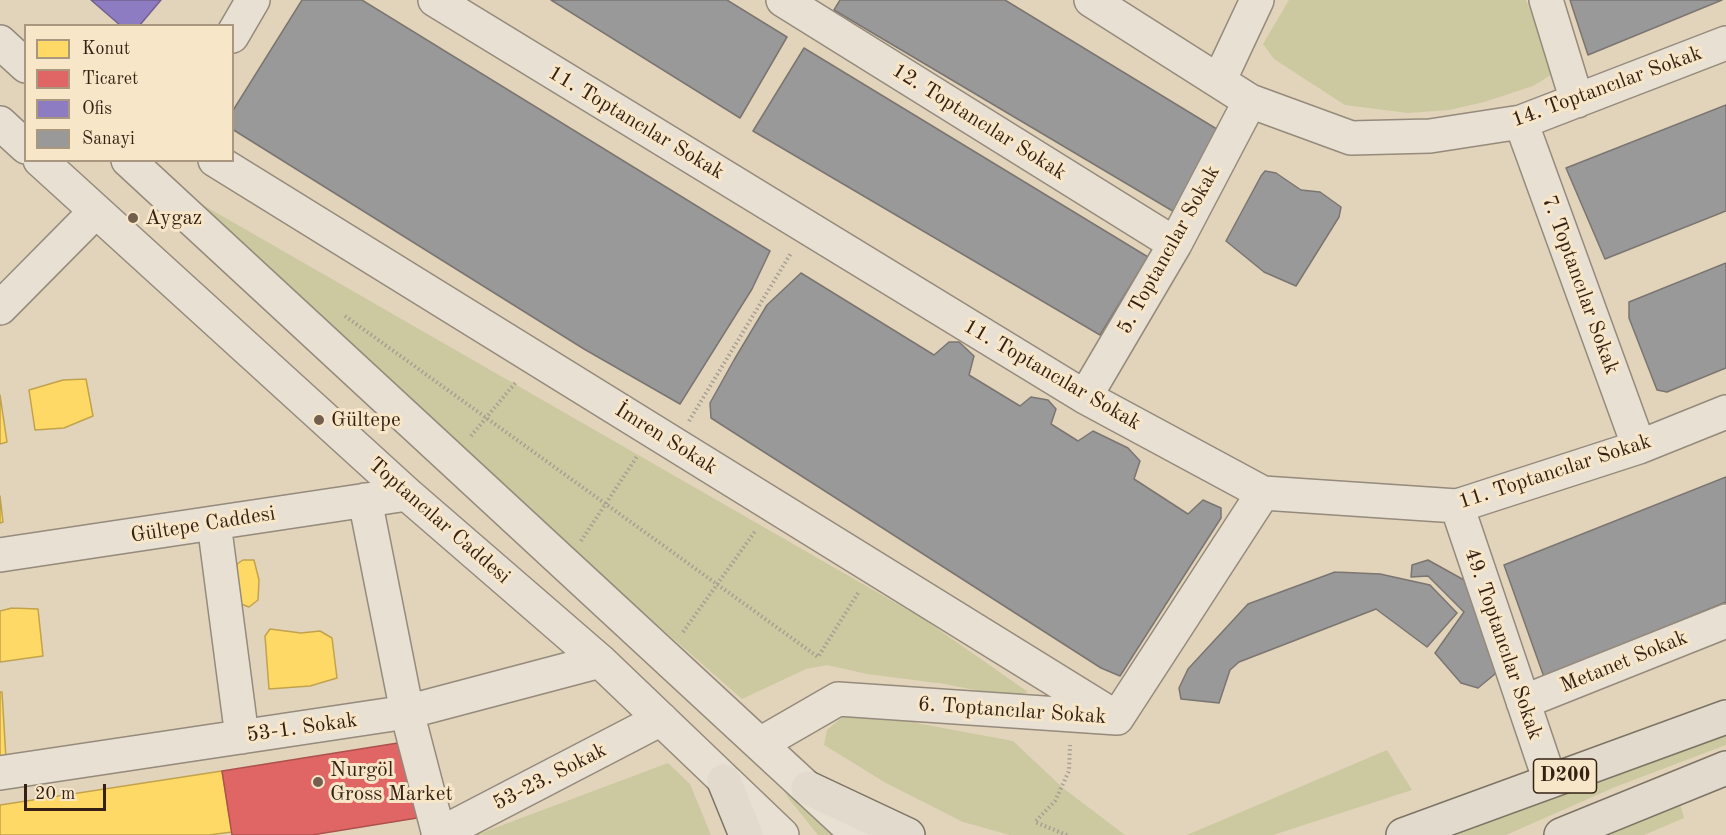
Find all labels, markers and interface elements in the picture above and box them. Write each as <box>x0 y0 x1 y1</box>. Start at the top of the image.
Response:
legend <box>24 24 234 162</box>
text: Konut <box>82 40 130 58</box>
street label: 14. Toptancılar Sokak <box>1508 41 1706 133</box>
street label: 12. Toptancılar Sokak <box>887 58 1071 186</box>
street label: 11. Toptancılar Sokak <box>543 60 729 186</box>
text: Ticaret <box>82 70 138 88</box>
text: Ofis <box>82 100 112 118</box>
text: Sanayi <box>82 130 135 148</box>
street label: 5. Toptancılar Sokak <box>1112 161 1226 339</box>
street label: 7. Toptancılar Sokak <box>1536 192 1624 378</box>
place label: Aygaz <box>145 205 202 231</box>
marker: Aygaz <box>126 211 140 225</box>
street label: 11. Toptancılar Sokak <box>959 314 1145 436</box>
street label: İmren Sokak <box>610 398 722 480</box>
place label: Gültepe <box>331 407 401 433</box>
marker: Gültepe <box>312 413 326 427</box>
street label: 11. Toptancılar Sokak <box>1455 429 1655 515</box>
street label: Toptancılar Caddesi <box>363 452 515 590</box>
street label: Gültepe Caddesi <box>129 501 277 549</box>
street label: 49. Toptancılar Sokak <box>1458 545 1548 743</box>
street label: Metanet Sokak <box>1557 625 1691 699</box>
street label: 6. Toptancılar Sokak <box>917 692 1107 730</box>
street label: 53-1. Sokak <box>245 708 359 748</box>
street label: 53-23. Sokak <box>489 738 611 816</box>
place label: Nurgöl Gross Market <box>330 757 453 807</box>
road number: D200 <box>1534 759 1596 793</box>
scale bar <box>27 772 110 810</box>
marker: Nurgöl Gross Market <box>311 775 325 789</box>
text: 20 m <box>35 785 75 803</box>

